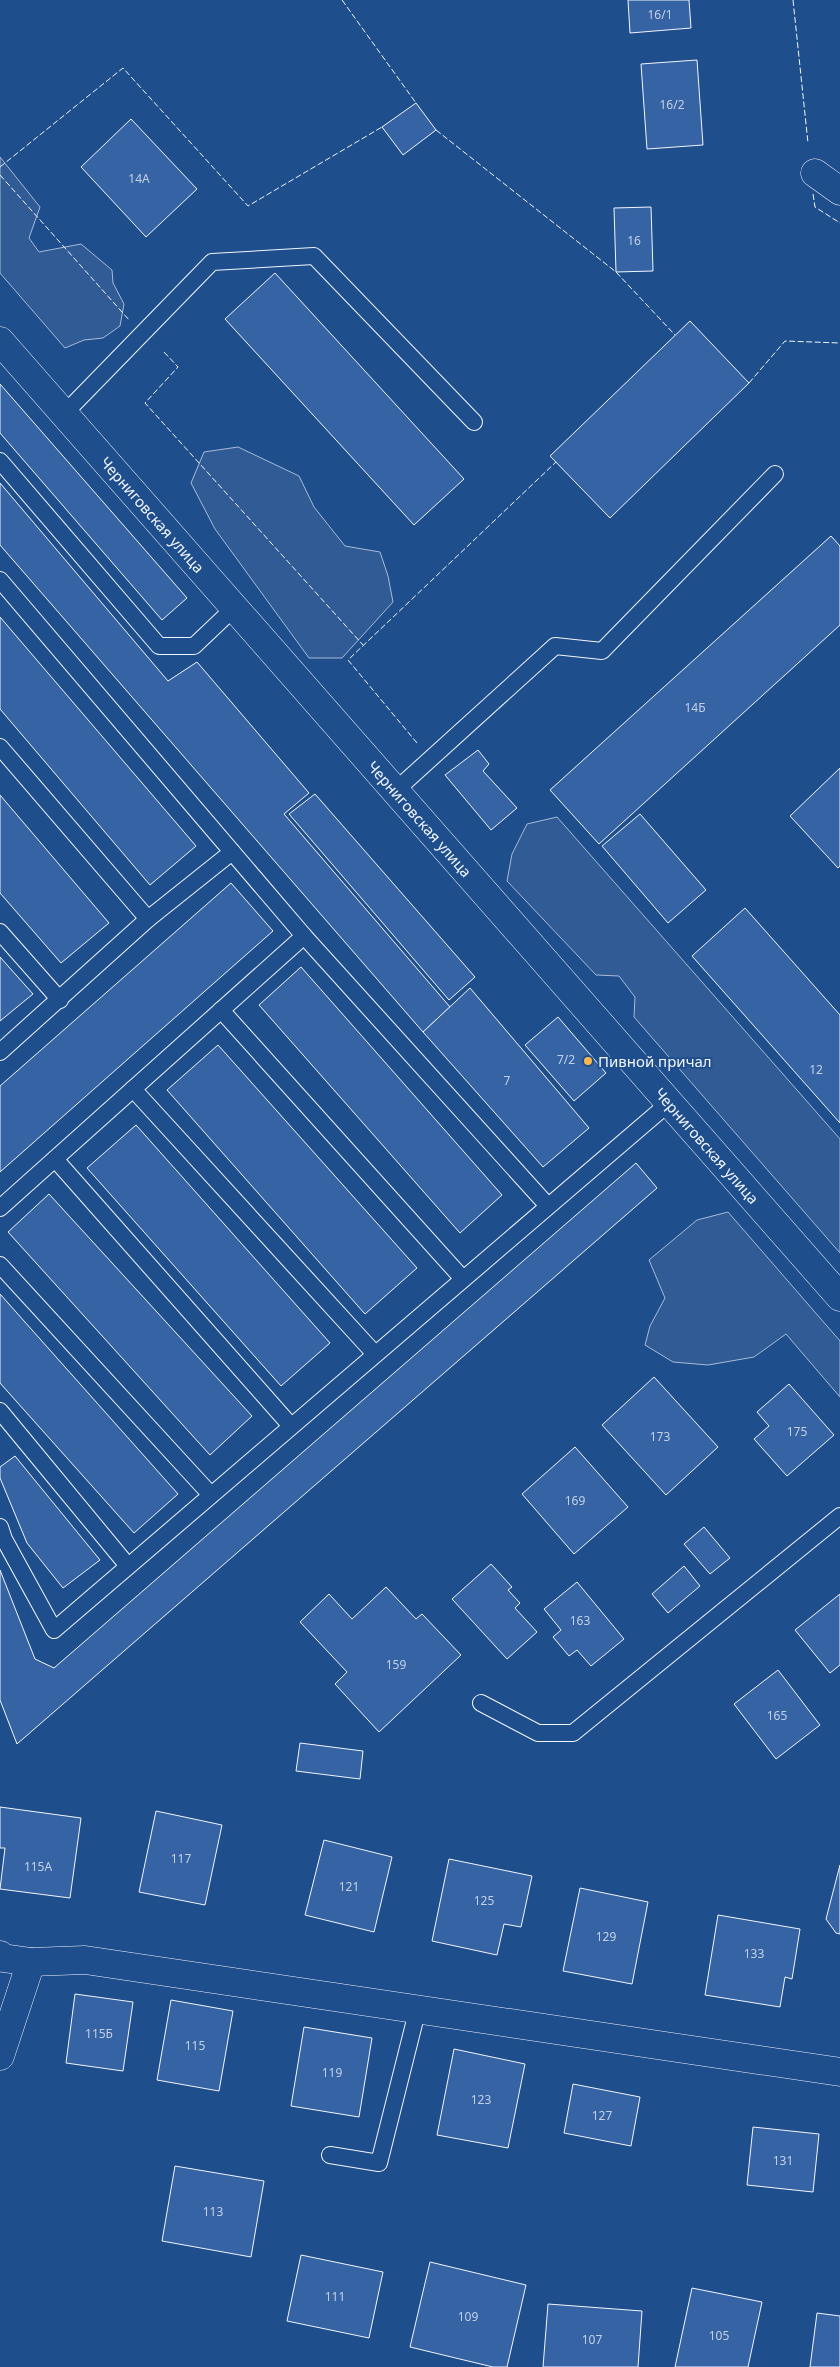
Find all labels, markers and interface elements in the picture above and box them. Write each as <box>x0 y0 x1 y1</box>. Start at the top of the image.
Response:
house number: 16/1 <box>647 6 673 23</box>
house number: 16/2 <box>659 96 685 113</box>
house number: 14А <box>128 170 150 187</box>
house number: 16 <box>627 232 641 249</box>
street label: Черниговская улица <box>96 452 209 577</box>
house number: 14Б <box>684 699 706 716</box>
street label: Черниговская улица <box>363 756 476 881</box>
house number: 7/2 <box>557 1051 575 1068</box>
place label: Пивной причал <box>598 1051 712 1071</box>
marker: Пивной причал <box>582 1055 594 1067</box>
house number: 12 <box>809 1061 823 1078</box>
house number: 7 <box>504 1072 511 1089</box>
street label: Черниговская улица <box>650 1083 763 1208</box>
house number: 175 <box>787 1423 807 1440</box>
house number: 173 <box>650 1428 670 1445</box>
house number: 169 <box>565 1492 585 1509</box>
house number: 163 <box>570 1612 590 1629</box>
house number: 159 <box>386 1656 406 1673</box>
house number: 165 <box>767 1707 787 1724</box>
house number: 117 <box>171 1850 191 1867</box>
house number: 115А <box>24 1858 52 1875</box>
house number: 121 <box>339 1878 359 1895</box>
house number: 125 <box>474 1892 494 1909</box>
house number: 129 <box>596 1928 616 1945</box>
house number: 133 <box>744 1945 764 1962</box>
house number: 115Б <box>85 2025 113 2042</box>
house number: 115 <box>185 2037 205 2054</box>
house number: 119 <box>322 2064 342 2081</box>
house number: 123 <box>471 2091 491 2108</box>
house number: 127 <box>592 2107 612 2124</box>
house number: 131 <box>773 2152 793 2169</box>
house number: 113 <box>203 2203 223 2220</box>
house number: 111 <box>325 2288 345 2305</box>
house number: 109 <box>458 2308 478 2325</box>
house number: 105 <box>709 2327 729 2344</box>
house number: 107 <box>582 2331 602 2348</box>

